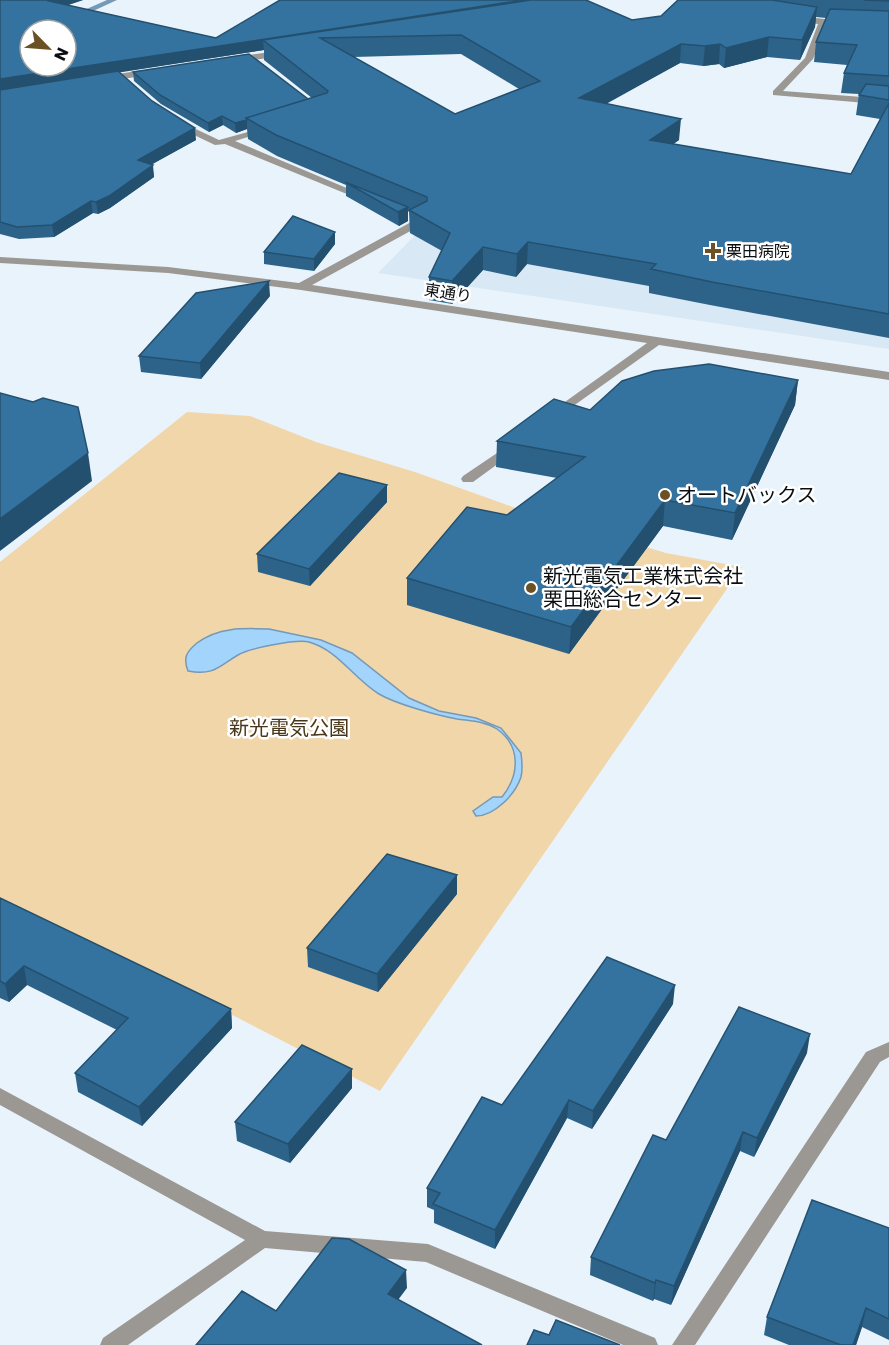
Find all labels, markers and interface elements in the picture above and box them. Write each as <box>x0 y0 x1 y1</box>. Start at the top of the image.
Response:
north arrow <box>18 18 78 78</box>
text: N <box>48 44 74 64</box>
place label: 栗田病院 <box>726 240 790 263</box>
marker: 栗田病院 <box>704 242 722 260</box>
street label: 東通り <box>422 278 474 308</box>
place label: オートバックス <box>677 481 816 509</box>
marker: オートバックス <box>658 488 672 502</box>
place label: 新光電気工業株式会社 栗田総合センター <box>543 562 743 613</box>
marker: 新光電気工業株式会社 栗田総合センター <box>524 581 538 595</box>
park label: 新光電気公園 <box>229 714 349 742</box>

